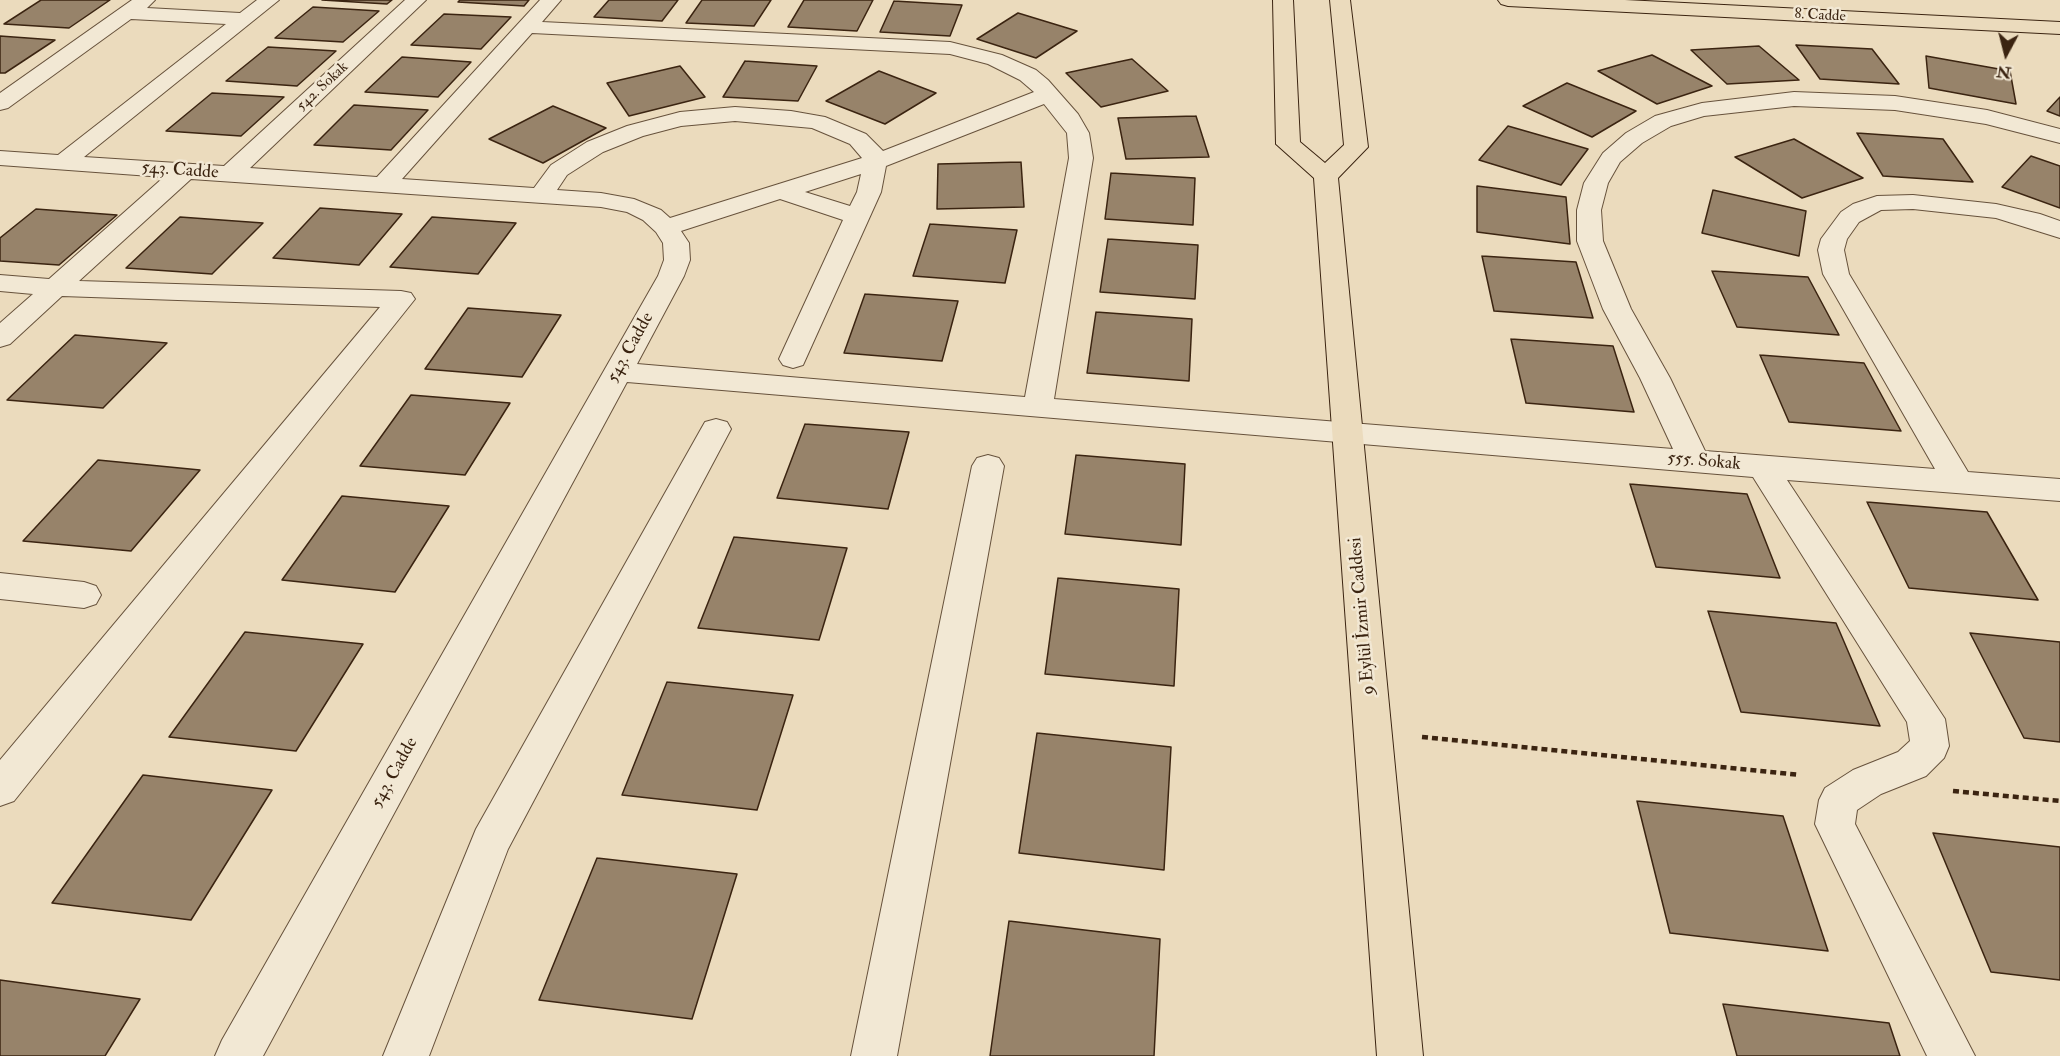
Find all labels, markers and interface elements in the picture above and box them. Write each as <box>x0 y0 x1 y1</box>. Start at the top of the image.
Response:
street label: 8. Cadde <box>1794 6 1846 26</box>
north arrow <box>1976 24 2036 84</box>
street label: 542. Sokak <box>294 59 352 115</box>
text: N <box>1995 61 2012 83</box>
street label: 543. Cadde <box>141 158 219 184</box>
street label: 543. Cadde <box>603 309 659 387</box>
street label: 555. Sokak <box>1666 448 1742 476</box>
street label: 9 Eylül İzmir Caddesi <box>1345 536 1381 696</box>
street label: 543. Cadde <box>367 734 423 812</box>

